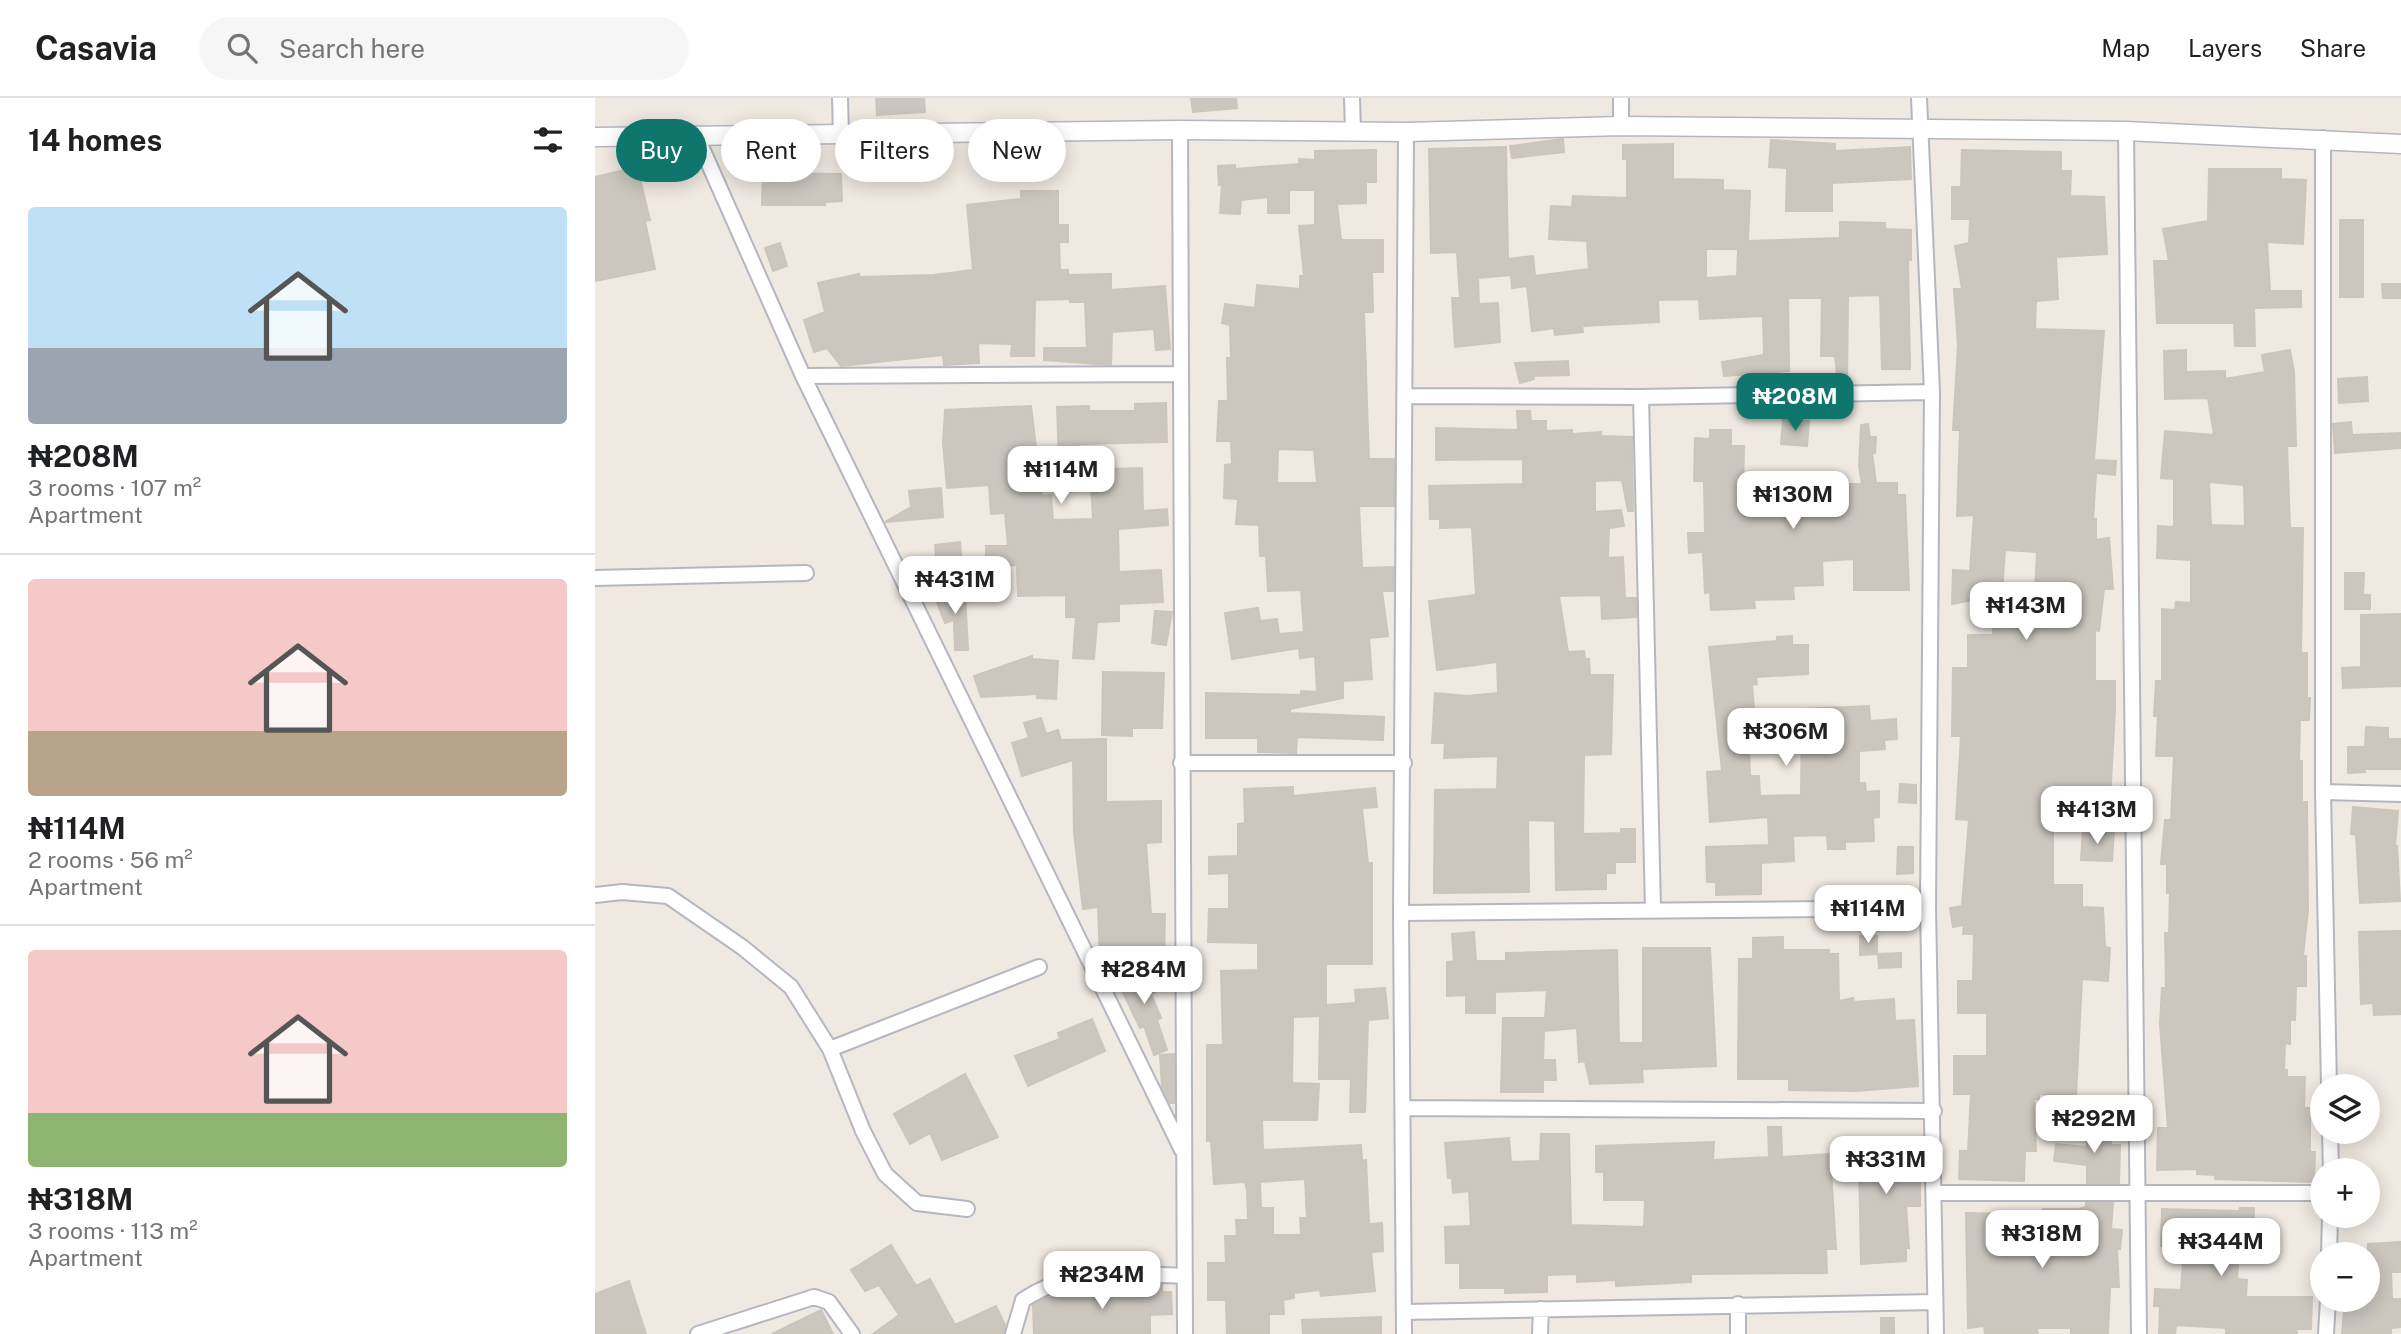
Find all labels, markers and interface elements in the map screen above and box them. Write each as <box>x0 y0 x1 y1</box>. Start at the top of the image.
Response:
search box <box>199 17 689 80</box>
text: Casavia <box>35 29 157 67</box>
icon: search <box>223 29 261 67</box>
text: Search here <box>279 33 425 64</box>
text: Map <box>2101 34 2150 62</box>
text: Layers <box>2188 34 2262 62</box>
text: Share <box>2300 34 2366 62</box>
chip: Buy <box>616 119 707 182</box>
chip: Rent <box>721 119 821 182</box>
chip: Filters <box>835 119 954 182</box>
chip: New <box>968 119 1066 182</box>
icon: filters <box>529 121 567 159</box>
text: 14 homes <box>28 122 162 158</box>
icon: home <box>235 253 361 379</box>
pin: ₦208M <box>1746 374 1844 433</box>
text: ₦208M <box>1753 382 1838 409</box>
text: ₦208M <box>28 438 139 474</box>
pin: ₦114M <box>1012 446 1110 506</box>
text: ₦114M <box>1024 455 1098 482</box>
pin: ₦130M <box>1744 472 1842 531</box>
text: 3 rooms · 107 m² <box>28 474 201 501</box>
text: ₦130M <box>1753 480 1833 507</box>
text: Apartment <box>28 501 143 528</box>
pin: ₦431M <box>906 556 1004 616</box>
text: ₦431M <box>915 565 995 592</box>
pin: ₦143M <box>1977 582 2075 642</box>
text: ₦143M <box>1986 591 2066 618</box>
icon: home <box>235 625 361 751</box>
pin: ₦306M <box>1737 708 1835 768</box>
text: ₦306M <box>1743 717 1829 744</box>
pin: ₦413M <box>2048 786 2146 846</box>
text: ₦413M <box>2057 795 2137 822</box>
text: ₦114M <box>28 810 126 846</box>
text: 2 rooms · 56 m² <box>28 846 193 873</box>
text: Apartment <box>28 873 143 900</box>
pin: ₦114M <box>1819 886 1917 945</box>
text: ₦114M <box>1831 894 1905 921</box>
pin: ₦284M <box>1095 946 1193 1006</box>
text: ₦284M <box>1101 955 1187 982</box>
icon: home <box>235 996 361 1122</box>
map controls <box>2310 1074 2380 1312</box>
button: layers <box>2310 1074 2380 1144</box>
pin: ₦292M <box>2045 1096 2143 1155</box>
text: ₦292M <box>2052 1104 2136 1131</box>
pin: ₦331M <box>1837 1136 1935 1196</box>
text: ₦331M <box>1846 1145 1926 1172</box>
button: + <box>2310 1158 2380 1228</box>
text: ₦318M <box>28 1181 133 1217</box>
pin: ₦318M <box>1993 1210 2091 1270</box>
text: 3 rooms · 113 m² <box>28 1217 198 1244</box>
pin: ₦344M <box>2172 1218 2270 1278</box>
text: ₦318M <box>2002 1219 2082 1246</box>
text: ₦344M <box>2178 1227 2264 1254</box>
button: − <box>2310 1242 2380 1312</box>
text: Apartment <box>28 1244 143 1271</box>
pin: ₦234M <box>1053 1252 1151 1311</box>
text: ₦234M <box>1059 1260 1145 1287</box>

